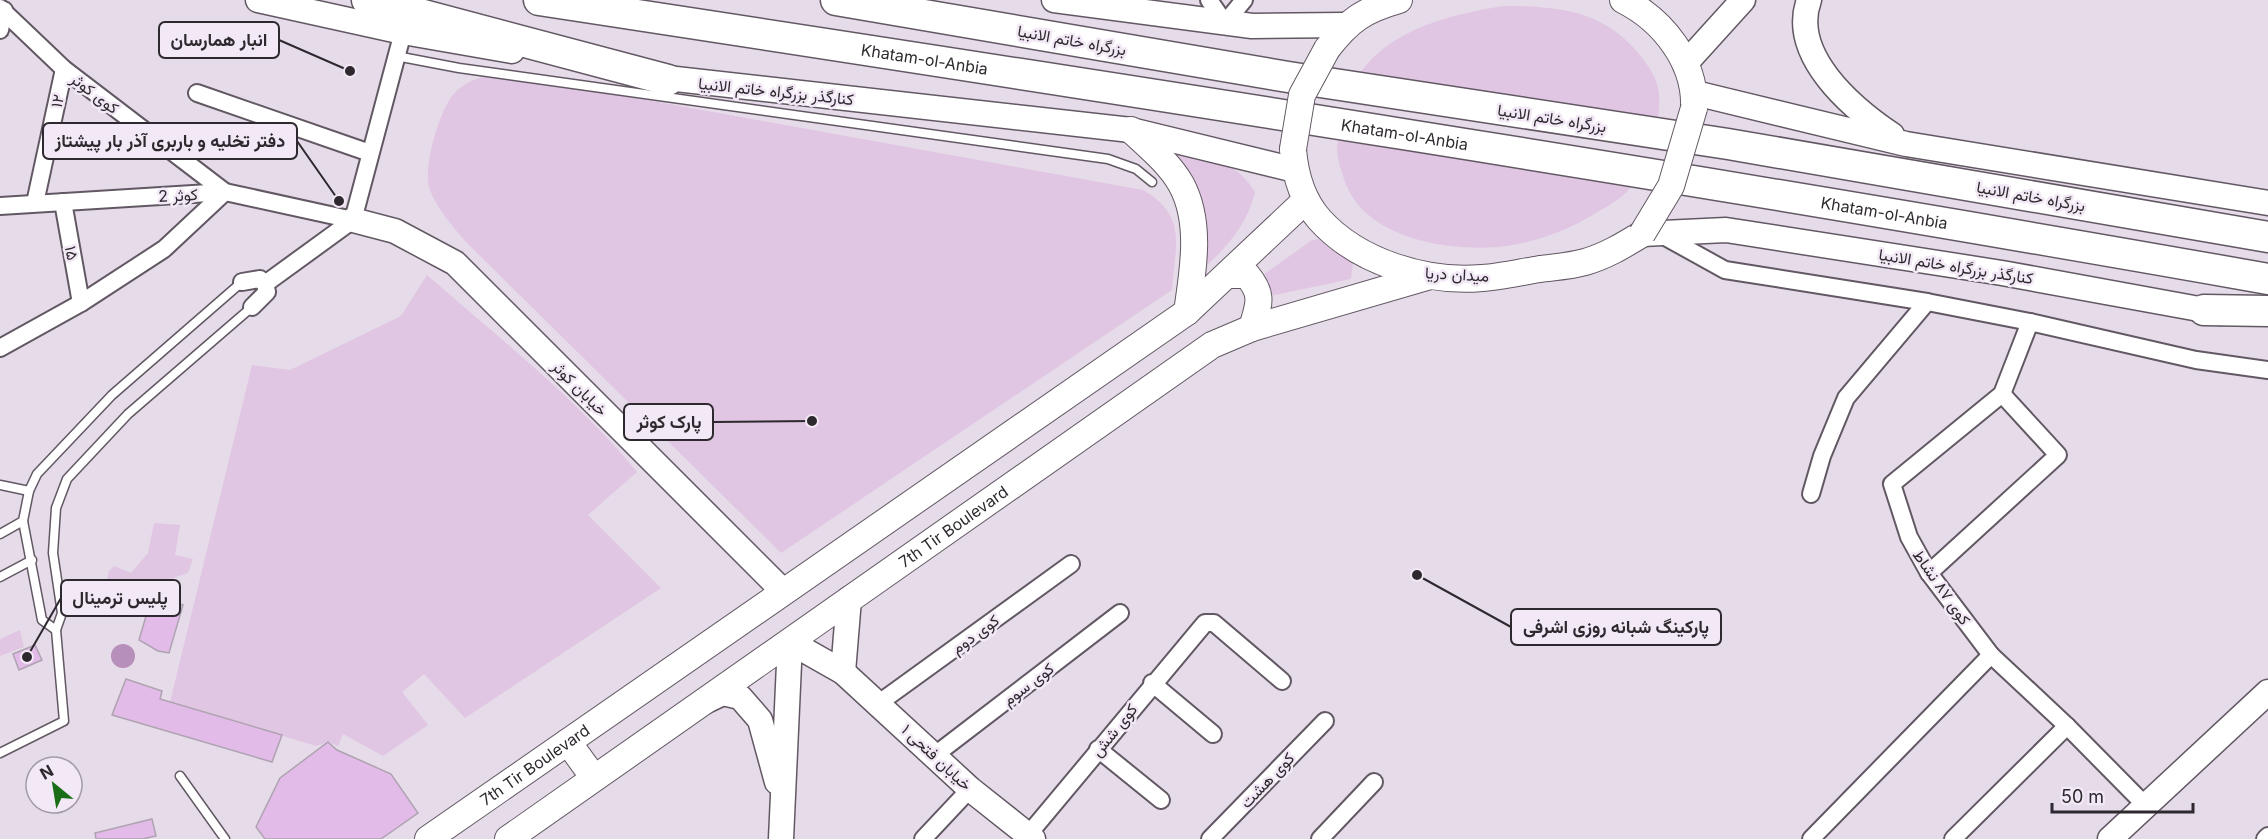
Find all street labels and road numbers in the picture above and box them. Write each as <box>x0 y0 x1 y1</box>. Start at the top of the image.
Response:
street label: بزرگراه خاتم الانبیا <box>1016 21 1128 60</box>
street label: Khatam-ol-Anbia <box>860 39 989 79</box>
street label: کوی کوثر <box>65 68 123 118</box>
street label: کنارگذر بزرگراه خاتم الانبیا <box>697 73 855 110</box>
street label: ۱۲ <box>46 93 68 109</box>
street label: بزرگراه خاتم الانبیا <box>1496 100 1608 137</box>
street label: Khatam-ol-Anbia <box>1340 114 1470 154</box>
street label: بزرگراه خاتم الانبیا <box>1975 177 2087 216</box>
street label: کوثر 2 <box>158 184 198 207</box>
street label: Khatam-ol-Anbia <box>1819 192 1949 233</box>
street label: ۱۵ <box>61 244 83 262</box>
street label: کنارگذر بزرگراه خاتم الانبیا <box>1877 244 2035 289</box>
street label: میدان دریا <box>1424 262 1490 287</box>
street label: خیابان کوثر <box>547 355 612 421</box>
street label: 7th Tir Boulevard <box>895 481 1012 572</box>
street label: کوی ۸۷ نشاط <box>1908 545 1975 629</box>
street label: کوی دوم <box>947 610 1003 659</box>
street label: کوی سوم <box>998 658 1058 711</box>
street label: کوی شش <box>1087 699 1142 761</box>
street label: 7th Tir Boulevard <box>476 720 593 810</box>
street label: خیابان فتحی ۱ <box>897 720 976 795</box>
street label: کوی هشت <box>1236 748 1299 813</box>

